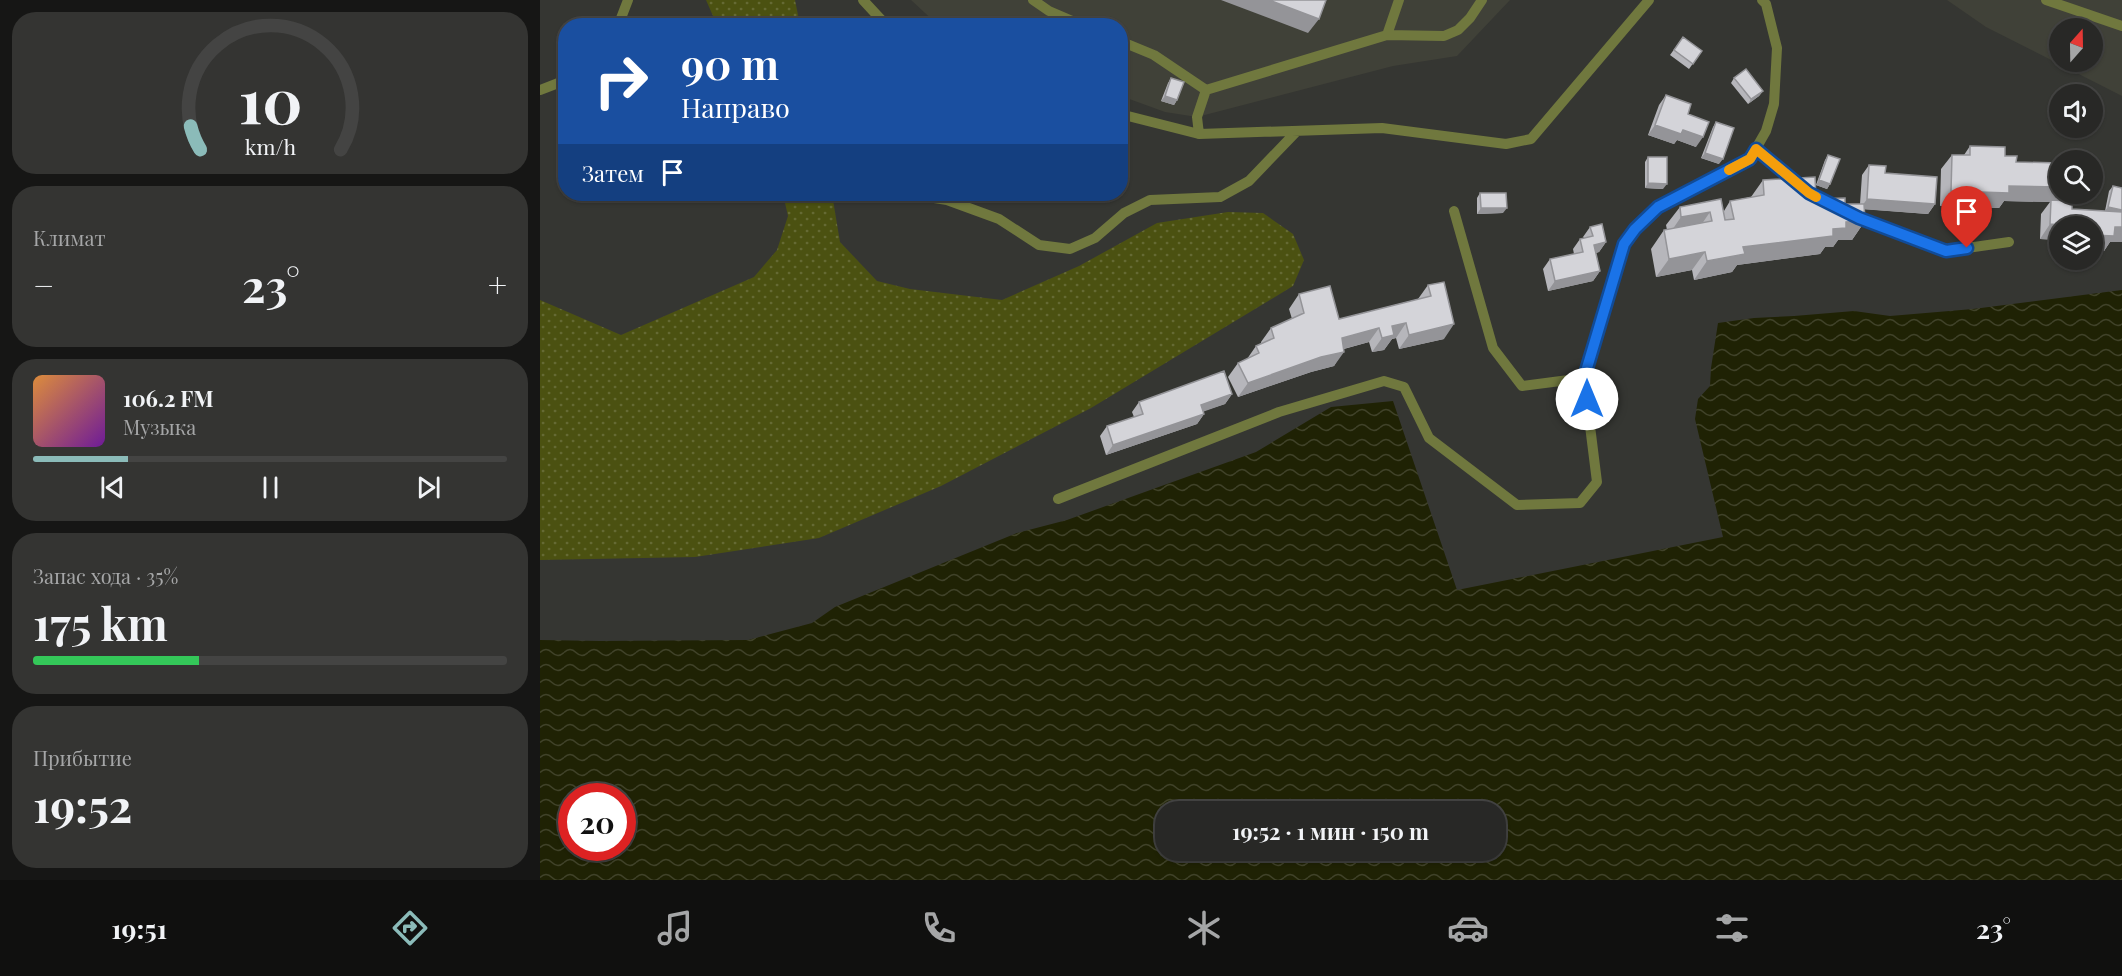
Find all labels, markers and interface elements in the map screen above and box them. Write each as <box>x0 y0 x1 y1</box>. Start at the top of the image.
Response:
north arrow <box>2049 18 2103 72</box>
map controls <box>2049 18 2103 270</box>
text: 90 m <box>681 35 779 91</box>
icon: right <box>582 42 660 120</box>
text: 10 <box>238 56 302 140</box>
button: sound <box>2049 84 2103 138</box>
text: Направо <box>681 89 790 125</box>
text: km/h <box>244 132 296 160</box>
button: search <box>2049 150 2103 204</box>
icon: arrive <box>656 156 689 189</box>
text: Затем <box>582 158 644 188</box>
pin <box>1941 186 1992 248</box>
icon: arrive <box>1950 195 1983 228</box>
button: layers <box>2049 216 2103 270</box>
text: Климат <box>33 224 106 251</box>
text: 23° <box>242 254 300 314</box>
text: − <box>33 262 54 306</box>
text: + <box>488 262 507 306</box>
position arrow <box>1555 367 1619 431</box>
text: 106.2 FM <box>123 383 214 413</box>
text: Музыка <box>123 413 196 440</box>
icon: previous <box>96 471 129 504</box>
icon: pause <box>254 471 287 504</box>
icon: next <box>412 471 445 504</box>
text: Запас хода · 35% <box>33 562 178 589</box>
text: 175 km <box>33 592 168 652</box>
text: Прибытие <box>33 744 132 771</box>
text: 19:52 <box>33 774 132 834</box>
speed limit sign: 20 <box>558 783 636 861</box>
text: 19:52 · 1 мин · 150 m <box>1232 816 1429 846</box>
icon: directions <box>389 907 431 949</box>
icon: music <box>654 907 696 949</box>
icon: phone <box>918 907 960 949</box>
icon: climate <box>1183 907 1225 949</box>
icon: car <box>1447 907 1489 949</box>
icon: filters <box>1711 907 1753 949</box>
text: 19:51 <box>111 910 167 946</box>
text: 23° <box>1976 910 2011 946</box>

